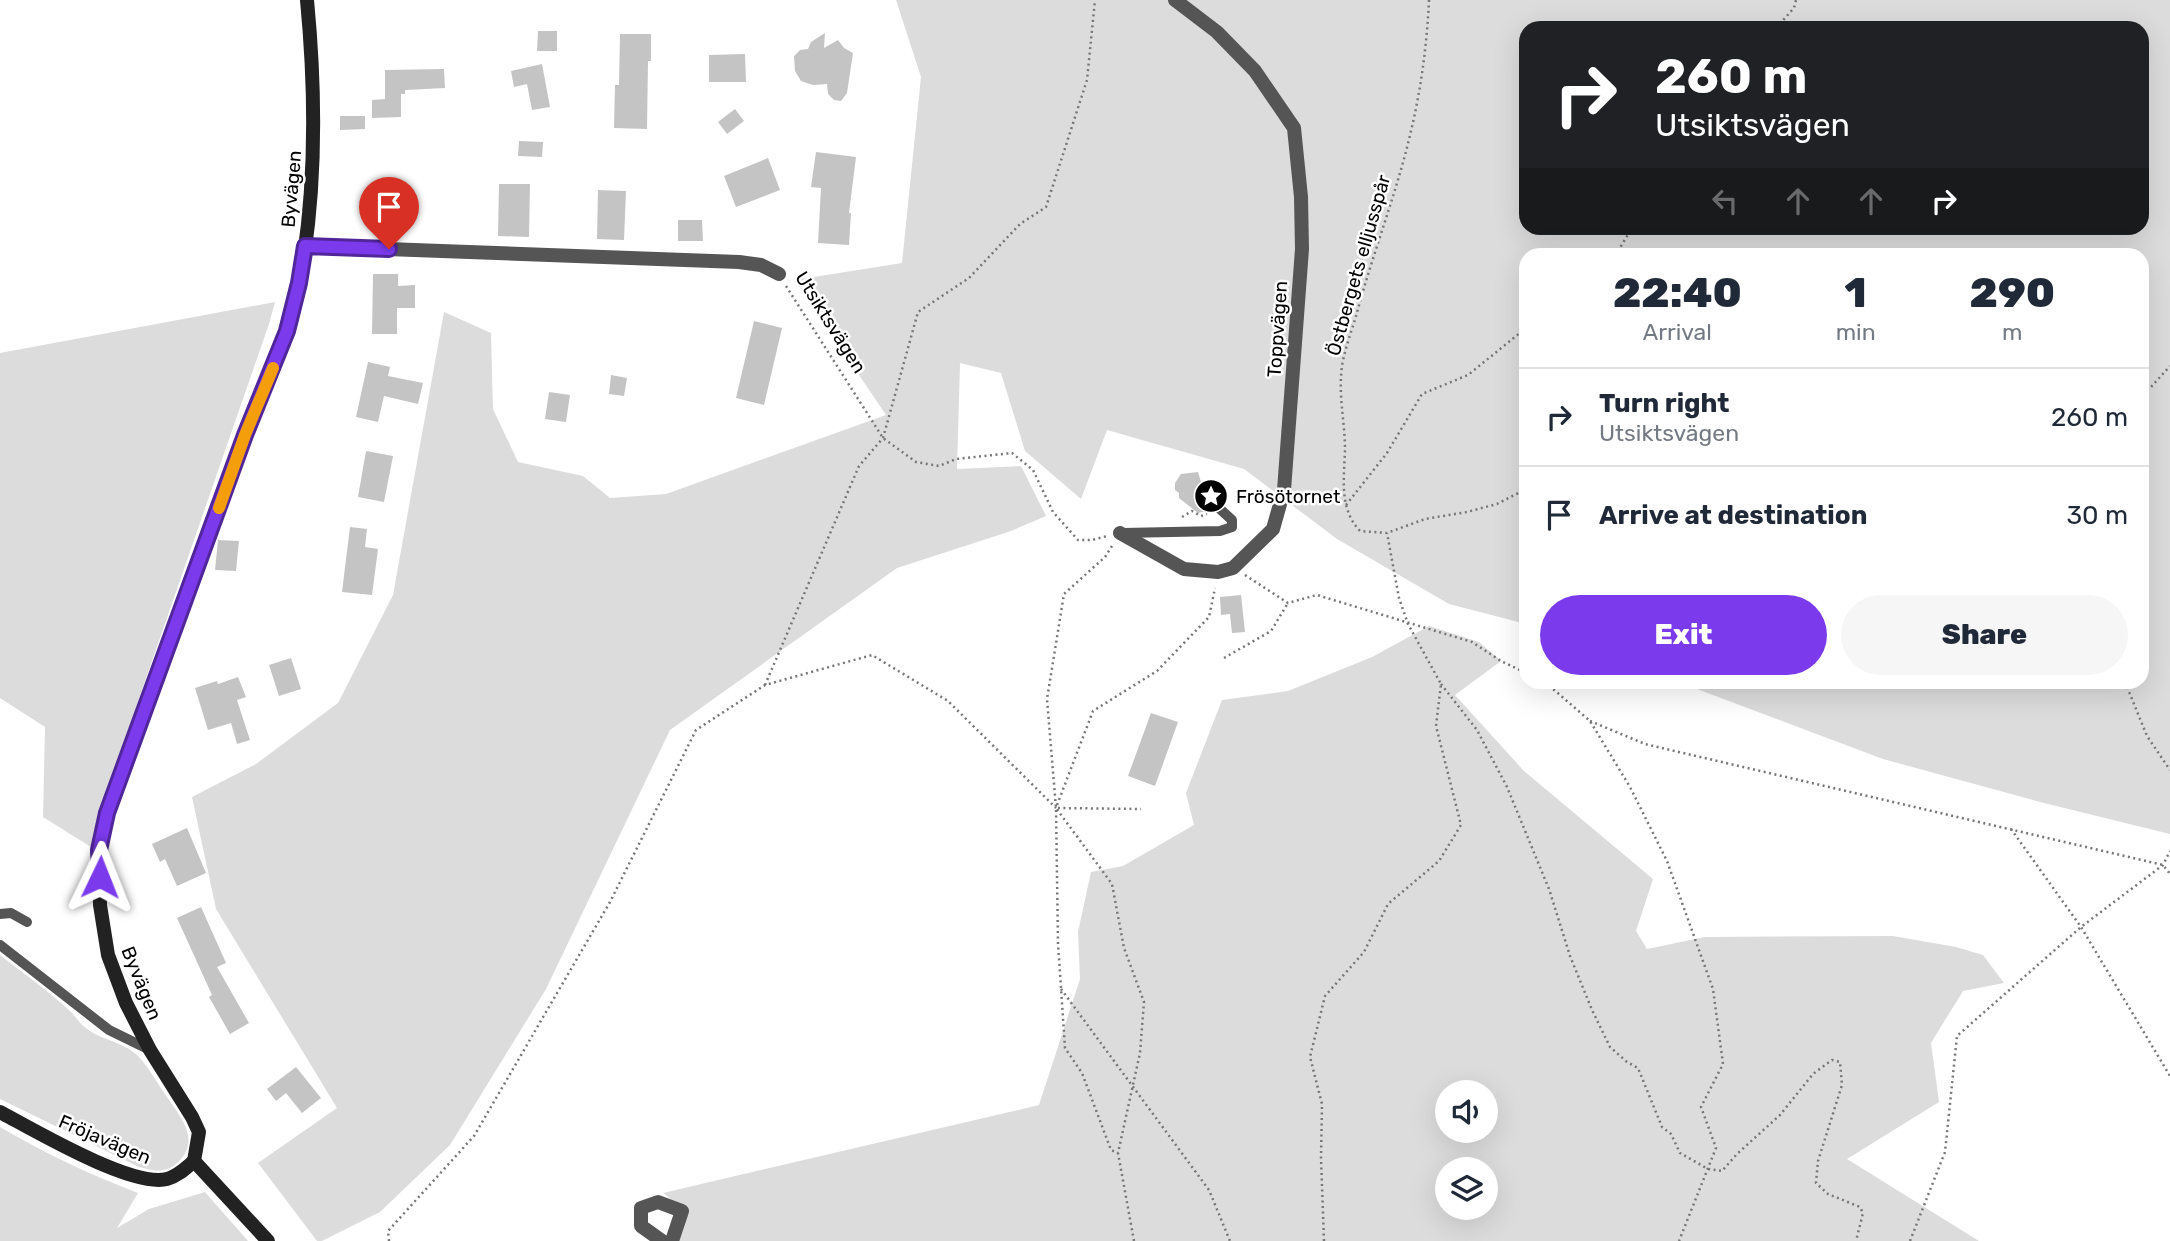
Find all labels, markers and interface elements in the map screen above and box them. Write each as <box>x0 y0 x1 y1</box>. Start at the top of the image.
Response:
text: 260 m <box>1655 47 1807 105</box>
icon: right <box>1540 49 1631 140</box>
text: Utsiktsvägen <box>1655 106 1850 144</box>
street label: Byvägen <box>277 150 306 229</box>
street label: Östbergets elljusspår <box>1322 171 1396 358</box>
pin <box>359 177 419 249</box>
icon: left <box>1706 182 1744 220</box>
icon: ahead <box>1779 182 1817 220</box>
icon: ahead <box>1852 182 1890 220</box>
icon: right <box>1925 182 1963 220</box>
icon: arrive <box>370 188 408 226</box>
street label: Utsiktsvägen <box>790 267 871 377</box>
text: 22:40 <box>1613 268 1742 318</box>
text: 1 <box>1845 268 1867 318</box>
text: 290 <box>1969 268 2055 318</box>
street label: Toppvägen <box>1263 280 1292 378</box>
text: Arrival <box>1643 318 1712 346</box>
text: min <box>1836 318 1876 346</box>
text: m <box>2002 318 2023 346</box>
text: Turn right <box>1599 388 1729 419</box>
icon: right <box>1540 398 1578 436</box>
text: 260 m <box>2051 402 2128 433</box>
text: Utsiktsvägen <box>1599 419 1739 447</box>
place icon: Frösötornet <box>1192 477 1230 515</box>
place label: Frösötornet <box>1236 485 1341 508</box>
icon: arrive <box>1540 496 1578 534</box>
text: Arrive at destination <box>1599 500 1867 531</box>
text: 30 m <box>2066 500 2128 531</box>
button: Exit <box>1540 595 1827 675</box>
button: Share <box>1841 595 2128 675</box>
position arrow <box>63 840 137 914</box>
street label: Byvägen <box>116 943 167 1023</box>
map controls <box>1435 1080 1498 1220</box>
button: sound <box>1435 1080 1498 1143</box>
street label: Fröjavägen <box>55 1110 154 1169</box>
button: layers <box>1435 1157 1498 1220</box>

